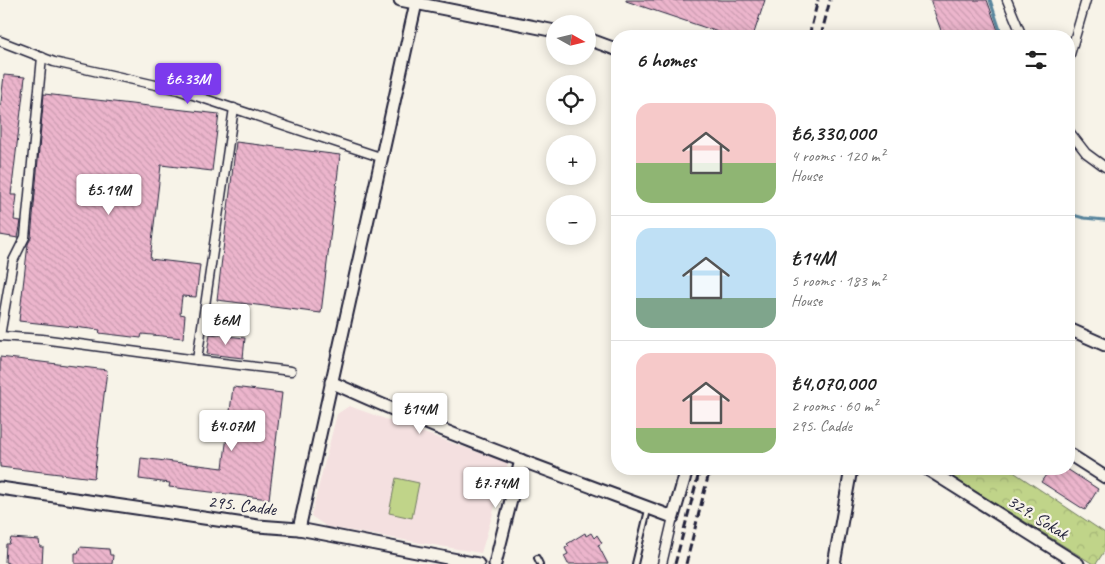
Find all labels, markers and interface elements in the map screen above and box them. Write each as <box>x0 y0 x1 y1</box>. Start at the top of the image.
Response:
north arrow <box>546 15 596 65</box>
map controls <box>546 15 596 245</box>
icon: filters <box>1022 46 1050 74</box>
text: 6 homes <box>636 47 696 73</box>
pin: ₺6.33M <box>147 62 229 105</box>
text: ₺6.33M <box>166 69 210 89</box>
button: locate <box>546 75 596 125</box>
text: ₺6,330,000 <box>791 120 875 146</box>
icon: home <box>676 123 736 183</box>
button: + <box>546 135 596 185</box>
text: 4 rooms · 120 m² <box>791 146 885 166</box>
text: House <box>791 166 822 186</box>
pin: ₺5.19M <box>68 174 150 216</box>
text: ₺5.19M <box>87 180 131 200</box>
button: − <box>546 195 596 245</box>
text: ₺14M <box>791 245 835 271</box>
icon: home <box>676 248 736 308</box>
text: 5 rooms · 183 m² <box>791 271 885 291</box>
text: House <box>791 291 822 311</box>
pin: ₺6M <box>202 304 250 346</box>
text: ₺6M <box>213 310 239 330</box>
text: ₺4,070,000 <box>791 370 875 396</box>
icon: home <box>676 373 736 433</box>
pin: ₺14M <box>390 392 450 435</box>
text: 2 rooms · 60 m² <box>791 396 877 416</box>
text: ₺14M <box>403 399 437 419</box>
pin: ₺4.07M <box>191 410 273 452</box>
text: ₺4.07M <box>210 416 254 436</box>
text: 295. Cadde <box>791 416 852 436</box>
pin: ₺7.74M <box>455 466 537 509</box>
text: ₺7.74M <box>474 473 518 493</box>
street label: 295. Cadde <box>207 490 279 520</box>
street label: 329. Sokak <box>1004 490 1074 545</box>

